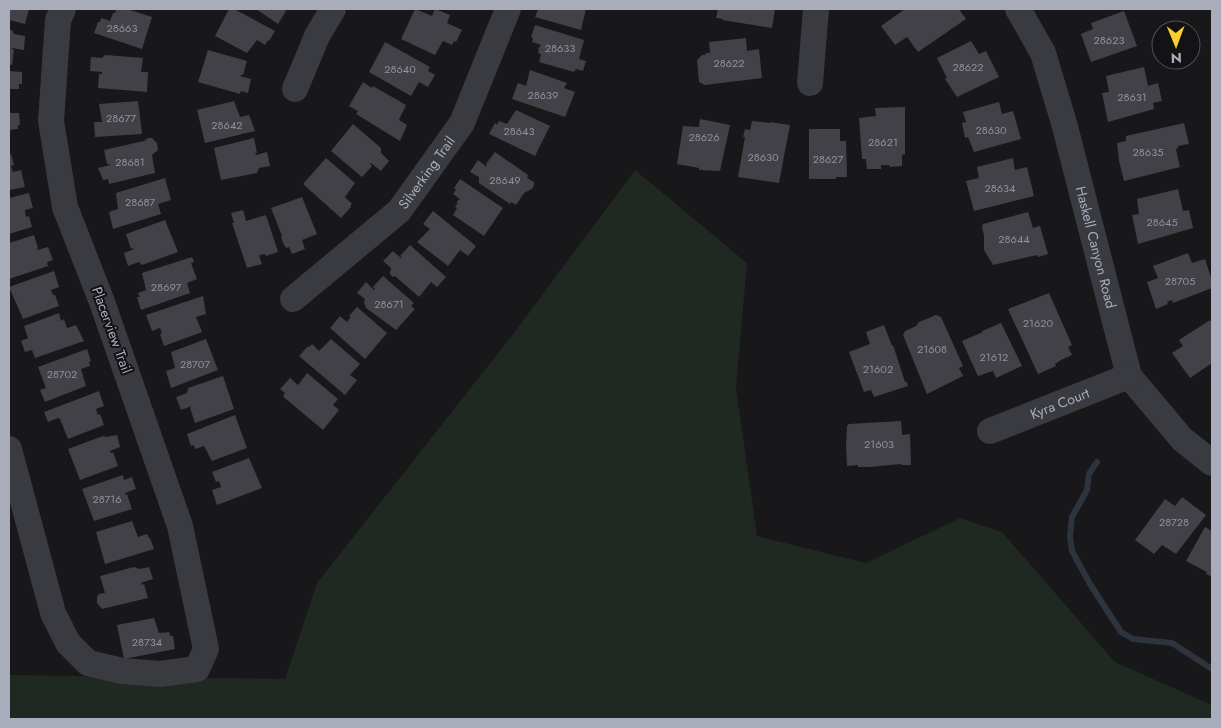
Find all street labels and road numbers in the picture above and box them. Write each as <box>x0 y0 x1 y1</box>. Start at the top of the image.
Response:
street label: Silverking Trail <box>393 132 460 213</box>
street label: Haskell Canyon Road <box>1071 184 1121 310</box>
street label: Placerview Trail <box>87 284 137 376</box>
street label: Kyra Court <box>1027 382 1093 424</box>

